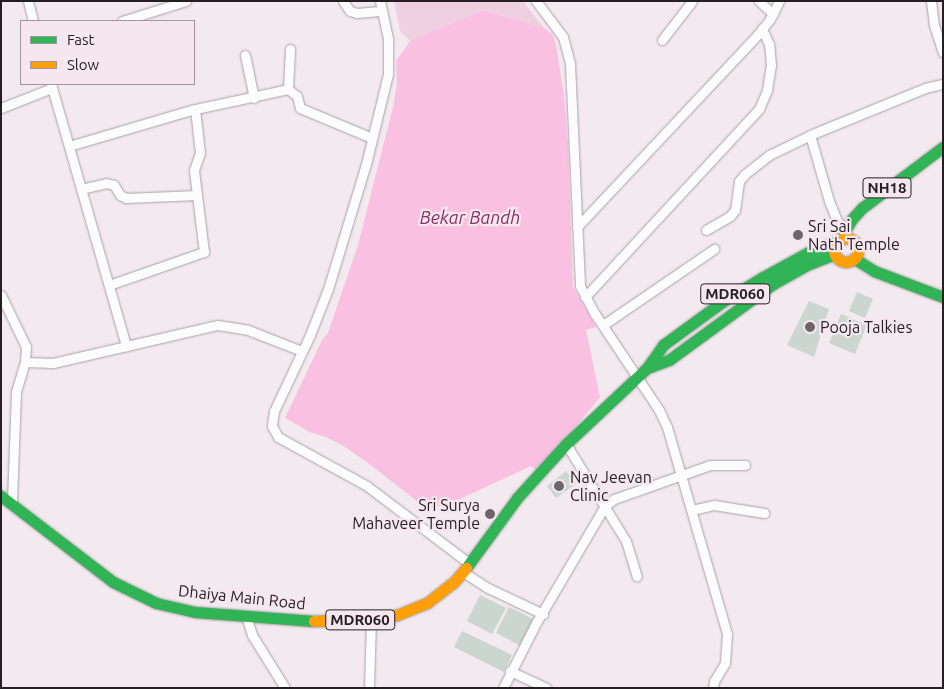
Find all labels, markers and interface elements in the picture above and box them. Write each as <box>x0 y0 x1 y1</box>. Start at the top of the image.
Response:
legend <box>20 20 195 85</box>
text: Fast <box>67 31 94 48</box>
text: Slow <box>67 56 99 73</box>
road number: NH18 <box>862 176 912 200</box>
water label: Bekar Bandh <box>420 206 520 228</box>
place label: Sri Sai Nath Temple <box>808 216 900 254</box>
marker: Sri Sai Nath Temple <box>792 229 804 241</box>
road number: MDR060 <box>700 282 770 306</box>
place label: Pooja Talkies <box>820 317 912 337</box>
marker: Pooja Talkies <box>804 321 816 333</box>
place label: Nav Jeevan Clinic <box>570 467 652 505</box>
marker: Nav Jeevan Clinic <box>552 479 566 493</box>
place label: Sri Surya Mahaveer Temple <box>352 495 480 533</box>
marker: Sri Surya Mahaveer Temple <box>484 508 496 520</box>
street label: Dhaiya Main Road <box>177 581 307 613</box>
road number: MDR060 <box>325 608 395 632</box>

